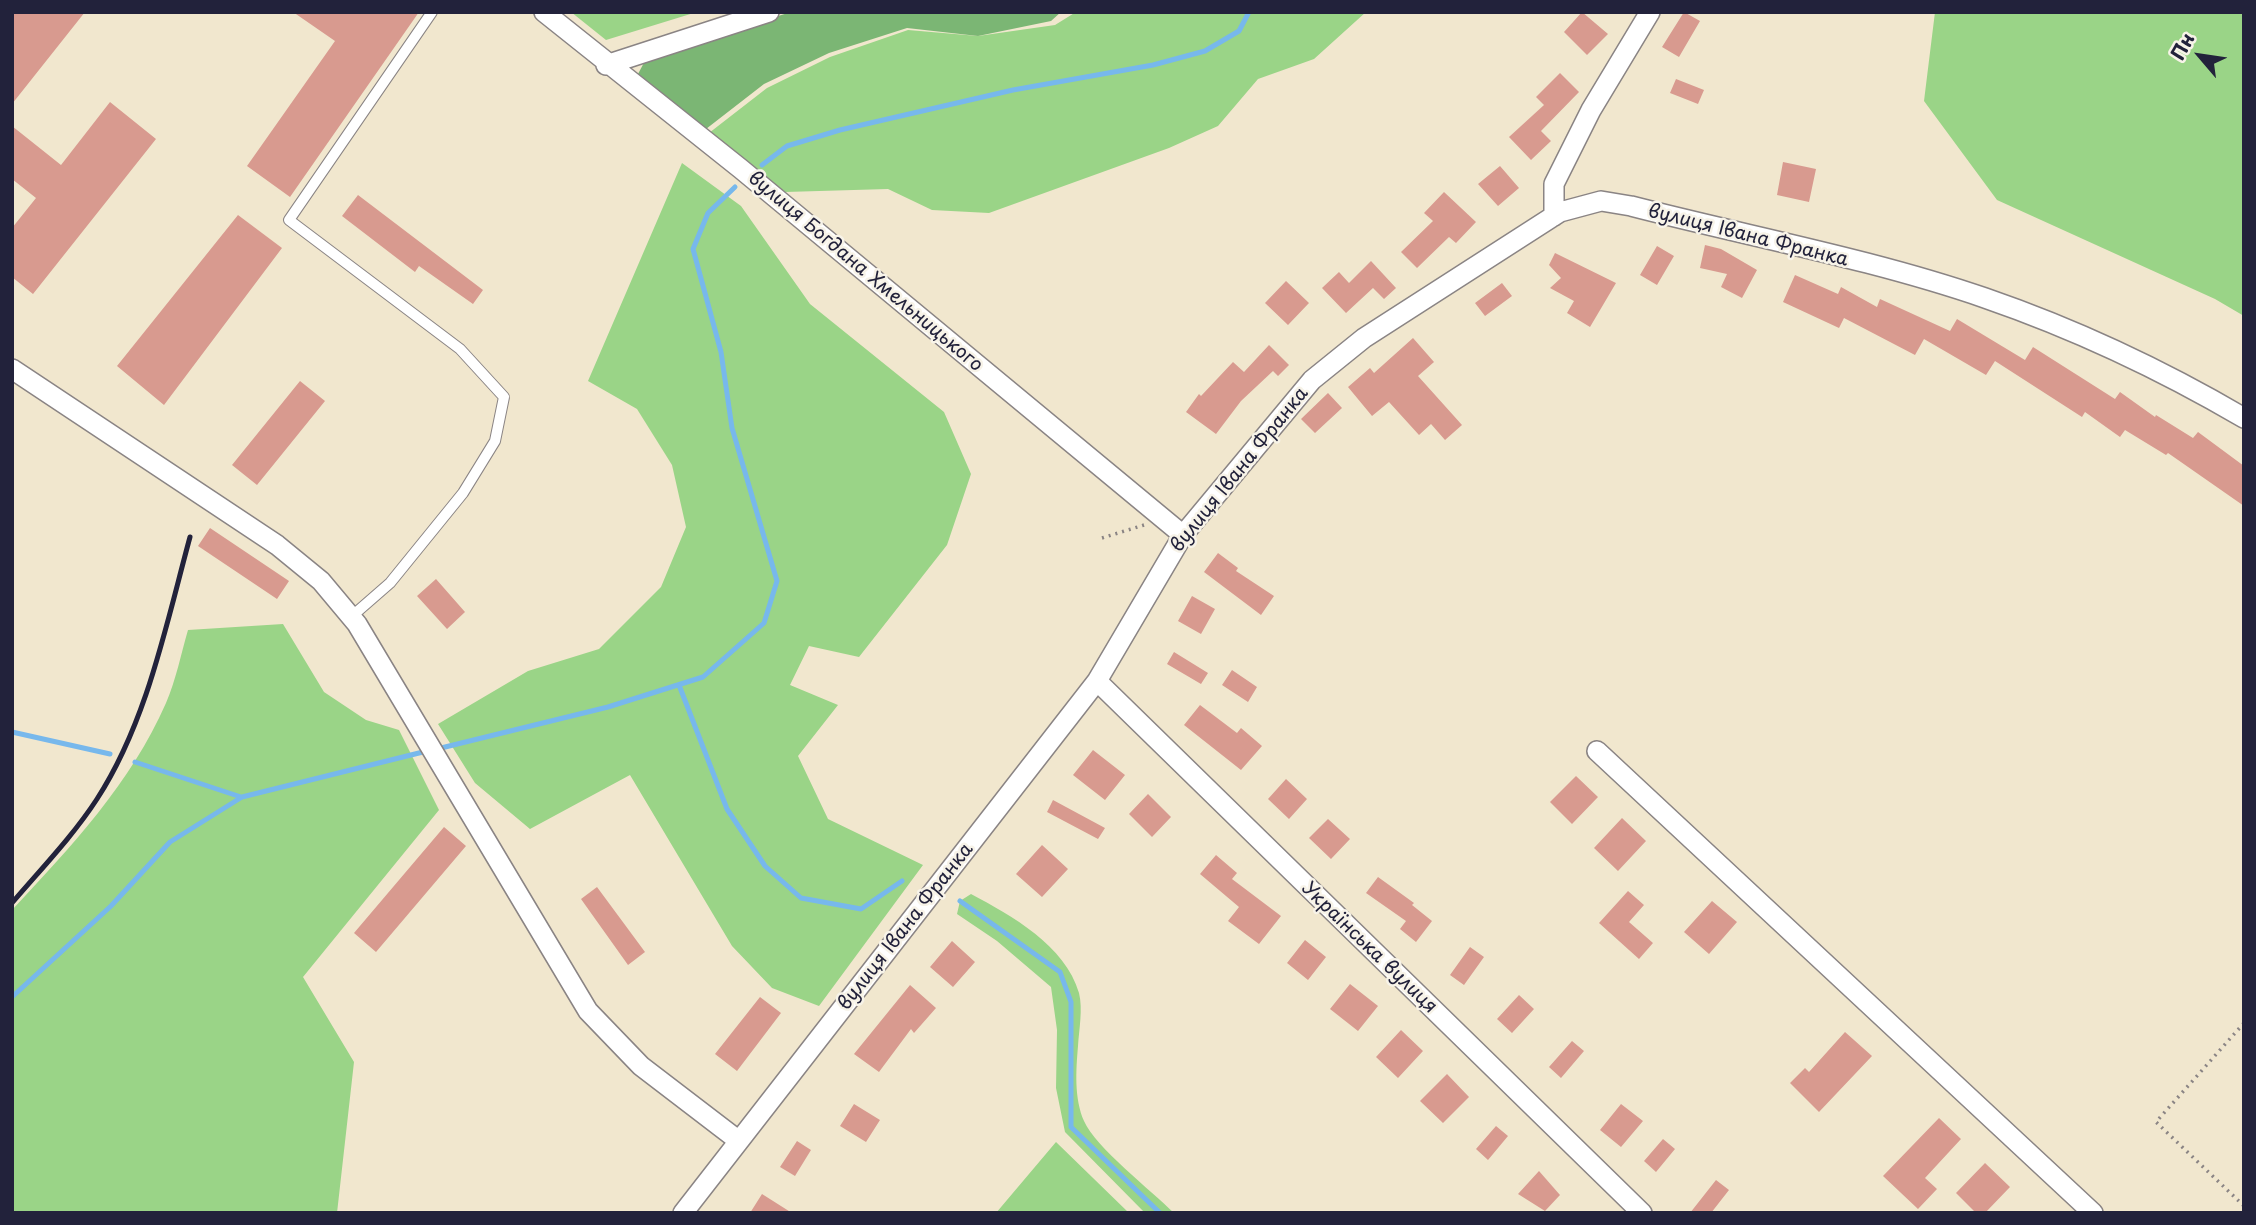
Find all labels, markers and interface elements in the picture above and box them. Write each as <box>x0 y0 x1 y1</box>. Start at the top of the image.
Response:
north arrow <box>2165 21 2235 91</box>
text: Пн <box>2163 27 2201 65</box>
street label: вулиця Богдана Хмельницького <box>743 167 987 377</box>
street label: вулиця Івана Франка <box>1645 200 1851 272</box>
street label: вулиця Івана Франка <box>1166 383 1314 557</box>
street label: вулиця Івана Франка <box>834 839 978 1015</box>
street label: Українська вулиця <box>1297 878 1441 1018</box>

